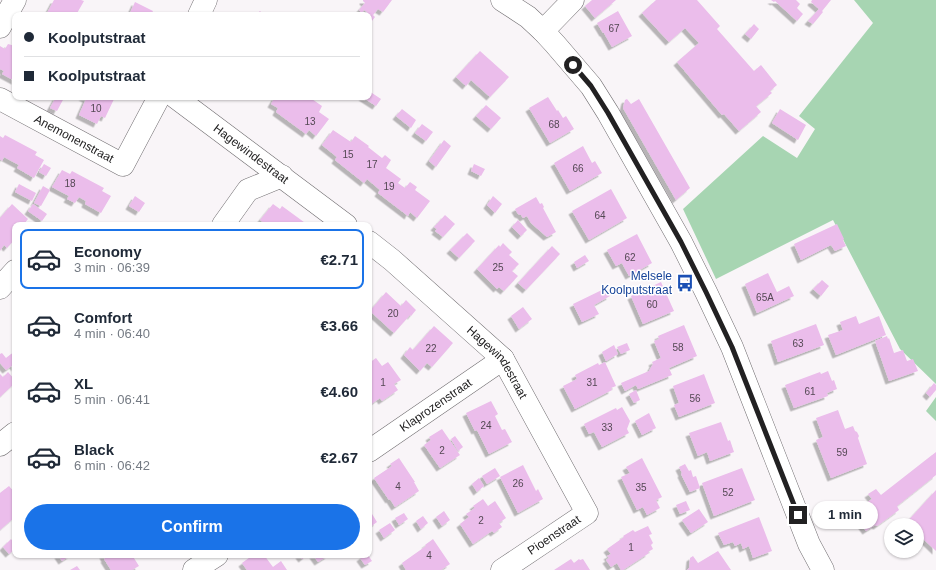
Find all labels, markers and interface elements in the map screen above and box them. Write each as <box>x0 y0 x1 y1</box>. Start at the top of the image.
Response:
house number: 67 <box>608 23 620 34</box>
text: Koolputstraat <box>48 29 146 46</box>
route start <box>564 56 582 74</box>
text: Koolputstraat <box>48 67 146 84</box>
house number: 10 <box>90 103 102 114</box>
street label: Anemonenstraat <box>32 112 117 166</box>
house number: 13 <box>304 116 316 127</box>
house number: 68 <box>548 119 560 130</box>
street label: Hagewindestraat <box>211 121 292 187</box>
house number: 15 <box>342 149 354 160</box>
house number: 17 <box>366 159 378 170</box>
house number: 66 <box>572 163 584 174</box>
house number: 18 <box>64 178 76 189</box>
house number: 19 <box>383 181 395 192</box>
house number: 64 <box>594 210 606 221</box>
icon: car <box>26 241 62 277</box>
text: Economy <box>74 243 142 260</box>
text: €2.71 <box>320 251 358 268</box>
house number: 62 <box>624 252 636 263</box>
text: 3 min · 06:39 <box>74 260 150 275</box>
house number: 25 <box>492 262 504 273</box>
place label: Melsele Koolputstraat <box>601 269 673 297</box>
bus stop icon: Melsele Koolputstraat <box>675 273 695 293</box>
house number: 65A <box>756 292 774 303</box>
house number: 60 <box>646 299 658 310</box>
icon: car <box>26 307 62 343</box>
house number: 20 <box>387 308 399 319</box>
text: Comfort <box>74 309 132 326</box>
text: €3.66 <box>320 317 358 334</box>
street label: Hagewindestraat <box>464 323 531 402</box>
text: 4 min · 06:40 <box>74 326 150 341</box>
house number: 63 <box>792 338 804 349</box>
house number: 58 <box>672 342 684 353</box>
house number: 22 <box>425 343 437 354</box>
icon: car <box>26 373 62 409</box>
text: XL <box>74 375 93 392</box>
street label: Klaprozenstraat <box>397 375 475 435</box>
house number: 1 <box>380 377 386 388</box>
house number: 31 <box>586 377 598 388</box>
text: €4.60 <box>320 383 358 400</box>
house number: 61 <box>804 386 816 397</box>
text: 5 min · 06:41 <box>74 392 150 407</box>
house number: 56 <box>689 393 701 404</box>
house number: 24 <box>480 420 492 431</box>
house number: 33 <box>601 422 613 433</box>
icon: car <box>26 439 62 475</box>
text: Black <box>74 441 114 458</box>
house number: 2 <box>439 445 445 456</box>
house number: 59 <box>836 447 848 458</box>
text: €2.67 <box>320 449 358 466</box>
text: 6 min · 06:42 <box>74 458 150 473</box>
house number: 26 <box>512 478 524 489</box>
house number: 4 <box>395 481 401 492</box>
house number: 35 <box>635 482 647 493</box>
house number: 52 <box>722 487 734 498</box>
callout: 1 min <box>812 501 878 529</box>
button: Confirm <box>24 504 360 550</box>
route end <box>789 506 807 524</box>
text: 1 min <box>828 507 862 522</box>
street label: Pioenstraat <box>525 512 584 558</box>
house number: 2 <box>478 515 484 526</box>
map controls <box>884 518 924 558</box>
button: layers <box>884 518 924 558</box>
house number: 1 <box>628 542 634 553</box>
house number: 4 <box>426 550 432 561</box>

